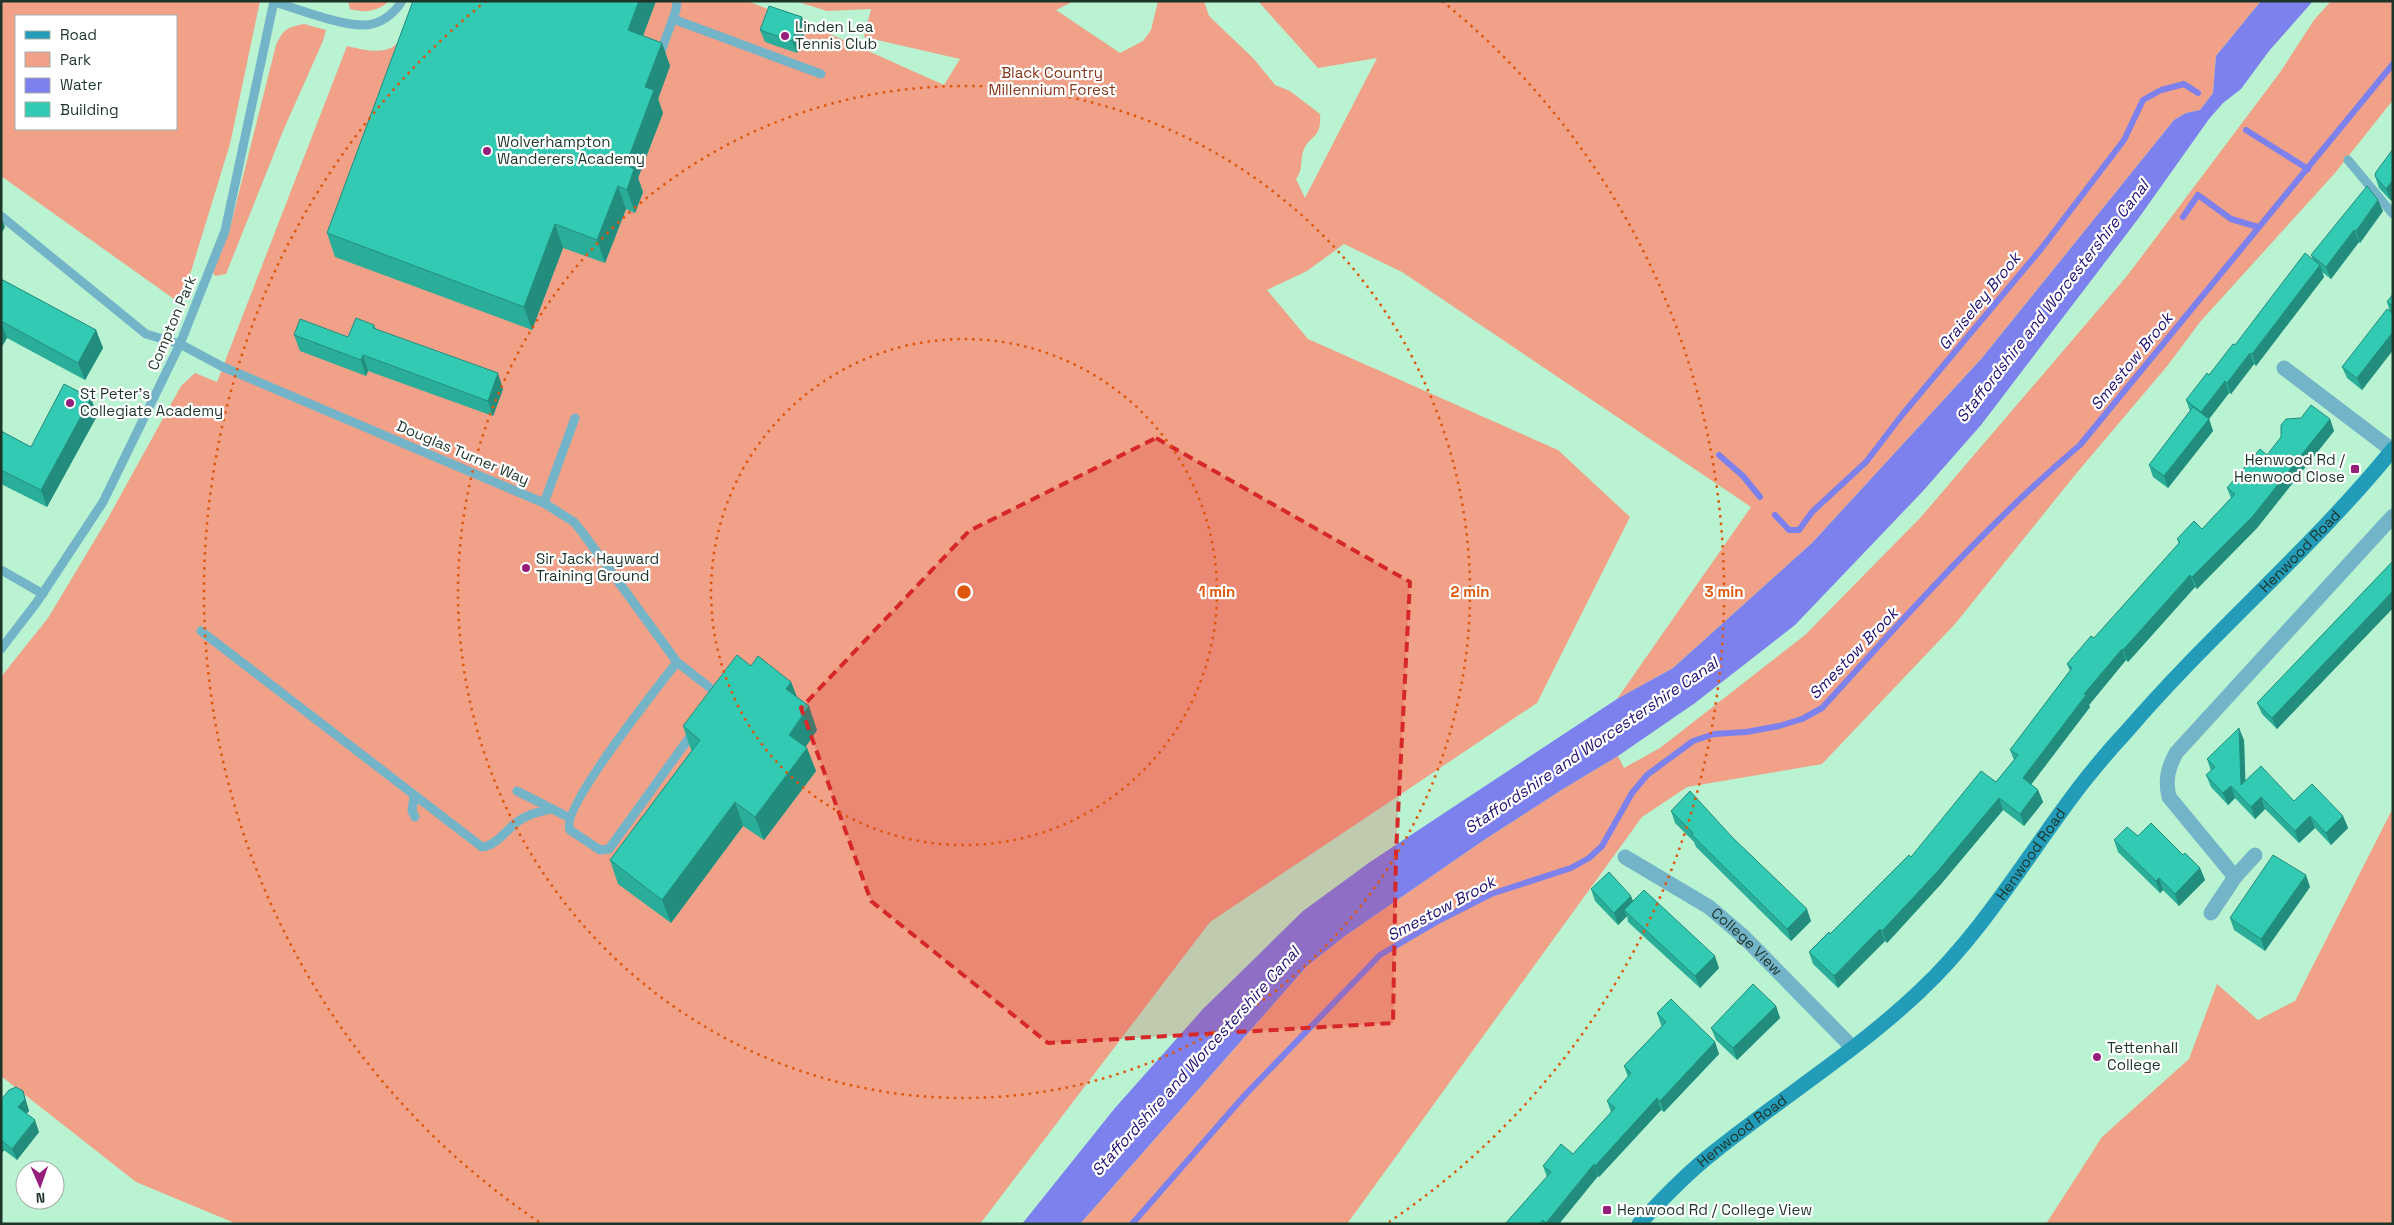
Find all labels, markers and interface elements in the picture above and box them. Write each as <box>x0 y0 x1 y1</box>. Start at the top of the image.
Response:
legend <box>15 15 178 130</box>
place label: Linden Lea Tennis Club <box>795 17 877 53</box>
text: Road <box>60 25 97 44</box>
marker: Linden Lea Tennis Club <box>779 30 791 42</box>
text: Park <box>60 50 91 69</box>
park label: Black Country Millennium Forest <box>988 63 1116 99</box>
text: Water <box>60 75 103 94</box>
text: Building <box>60 100 119 119</box>
place label: Wolverhampton Wanderers Academy <box>497 132 645 168</box>
marker: Wolverhampton Wanderers Academy <box>481 145 493 157</box>
water label: Staffordshire and Worcestershire Canal <box>1951 174 2155 427</box>
water label: Graiseley Brook <box>1934 246 2027 354</box>
street label: Compton Park <box>143 272 200 373</box>
water label: Smestow Brook <box>2086 306 2179 414</box>
place label: St Peter's Collegiate Academy <box>80 384 223 420</box>
marker: St Peter's Collegiate Academy <box>64 397 76 409</box>
street label: Douglas Turner Way <box>394 416 532 489</box>
place label: Henwood Rd / Henwood Close <box>2234 450 2345 486</box>
marker: Henwood Rd / Henwood Close <box>2349 463 2361 475</box>
street label: Henwood Road <box>2255 505 2344 596</box>
place label: Sir Jack Hayward Training Ground <box>536 549 659 585</box>
marker: Sir Jack Hayward Training Ground <box>520 562 532 574</box>
text: 1 min <box>1199 582 1235 601</box>
text: 2 min <box>1451 582 1489 601</box>
text: 3 min <box>1705 582 1743 601</box>
centre of rings <box>955 583 973 601</box>
water label: Smestow Brook <box>1804 601 1904 704</box>
water label: Staffordshire and Worcestershire Canal <box>1460 651 1724 838</box>
street label: Henwood Road <box>1991 804 2070 904</box>
water label: Smestow Brook <box>1383 870 1501 946</box>
street label: College View <box>1707 903 1787 979</box>
water label: Staffordshire and Worcestershire Canal <box>1087 941 1305 1180</box>
place label: Tettenhall College <box>2107 1038 2178 1074</box>
marker: Tettenhall College <box>2091 1051 2103 1063</box>
street label: Henwood Road <box>1693 1090 1790 1171</box>
north arrow <box>15 1160 65 1210</box>
text: N <box>35 1189 45 1207</box>
place label: Henwood Rd / College View <box>1617 1200 1812 1219</box>
marker: Henwood Rd / College View <box>1601 1204 1613 1216</box>

